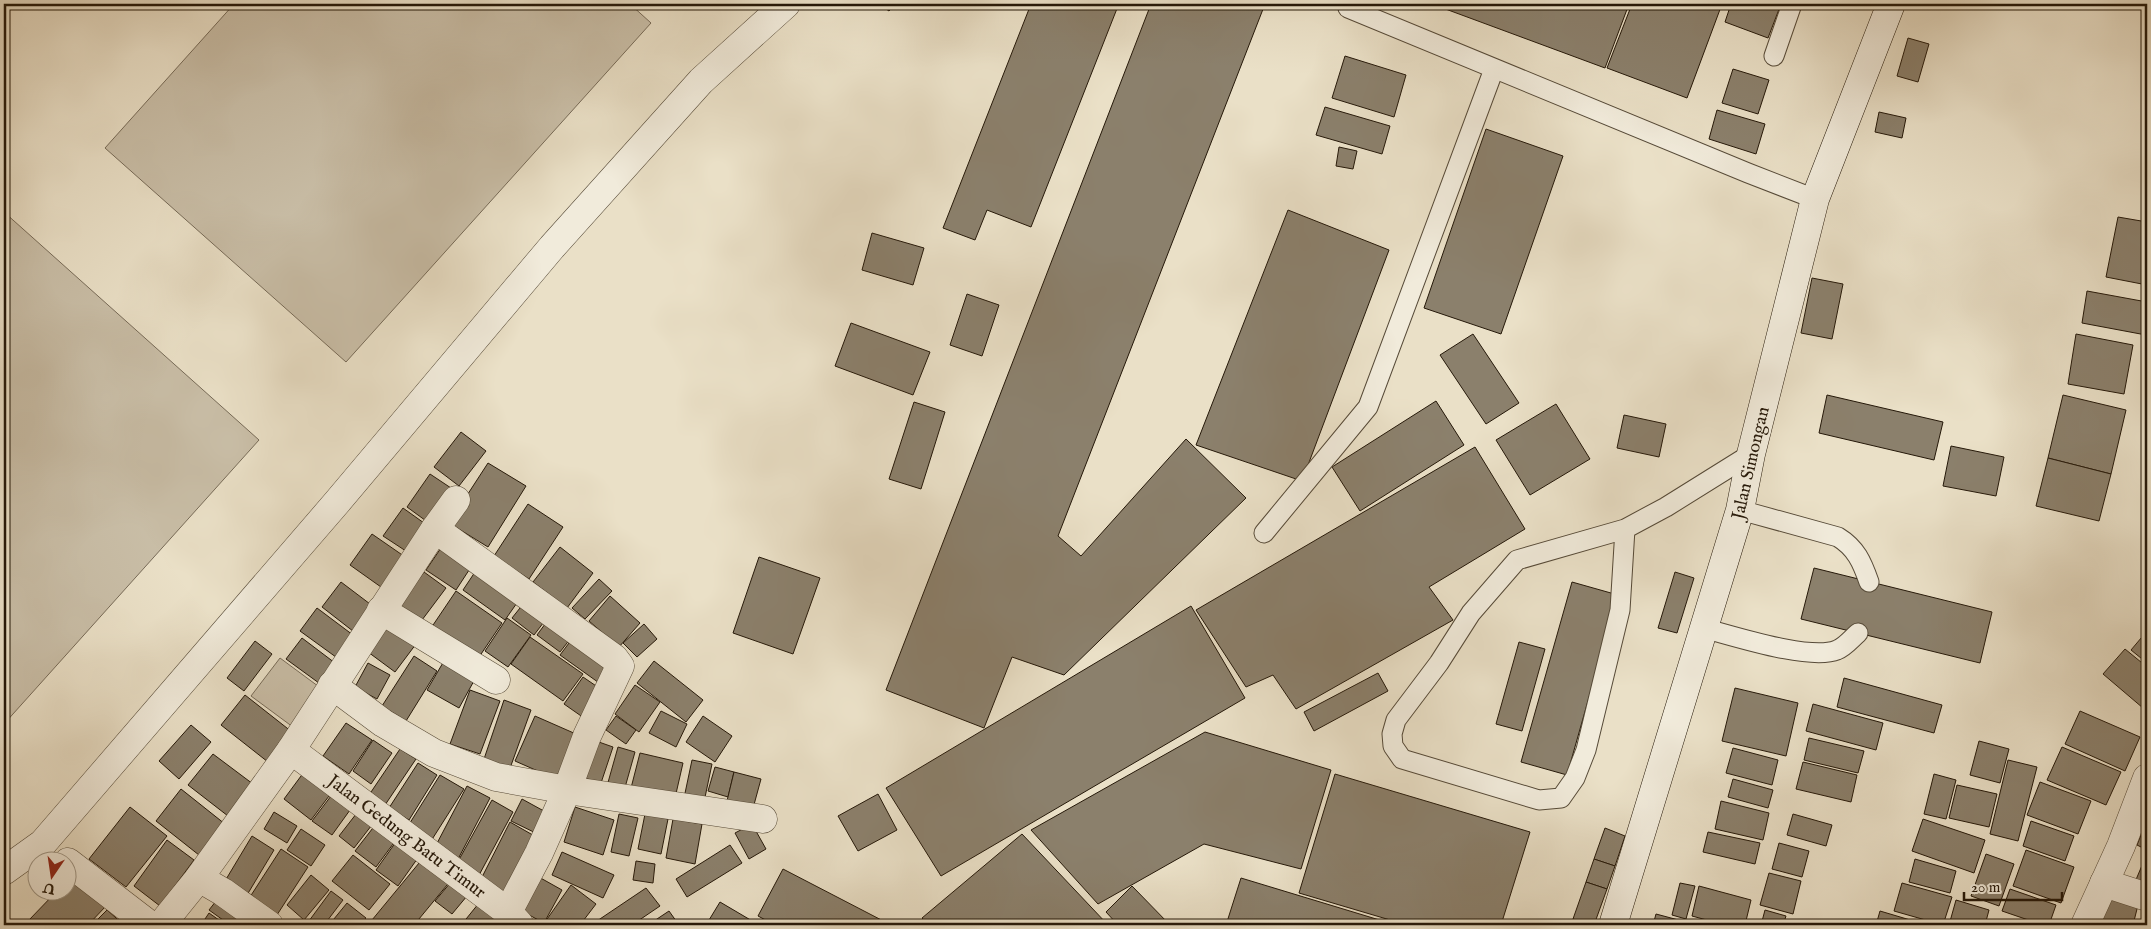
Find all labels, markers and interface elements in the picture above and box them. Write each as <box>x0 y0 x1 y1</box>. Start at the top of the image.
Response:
street label: Jalan Simongan <box>1727 404 1776 524</box>
street label: Jalan Gedung Batu Timur <box>321 769 490 905</box>
north arrow <box>28 852 78 902</box>
scale bar <box>1964 869 2061 901</box>
text: U <box>40 877 58 898</box>
text: 20 m <box>1971 878 2001 897</box>

